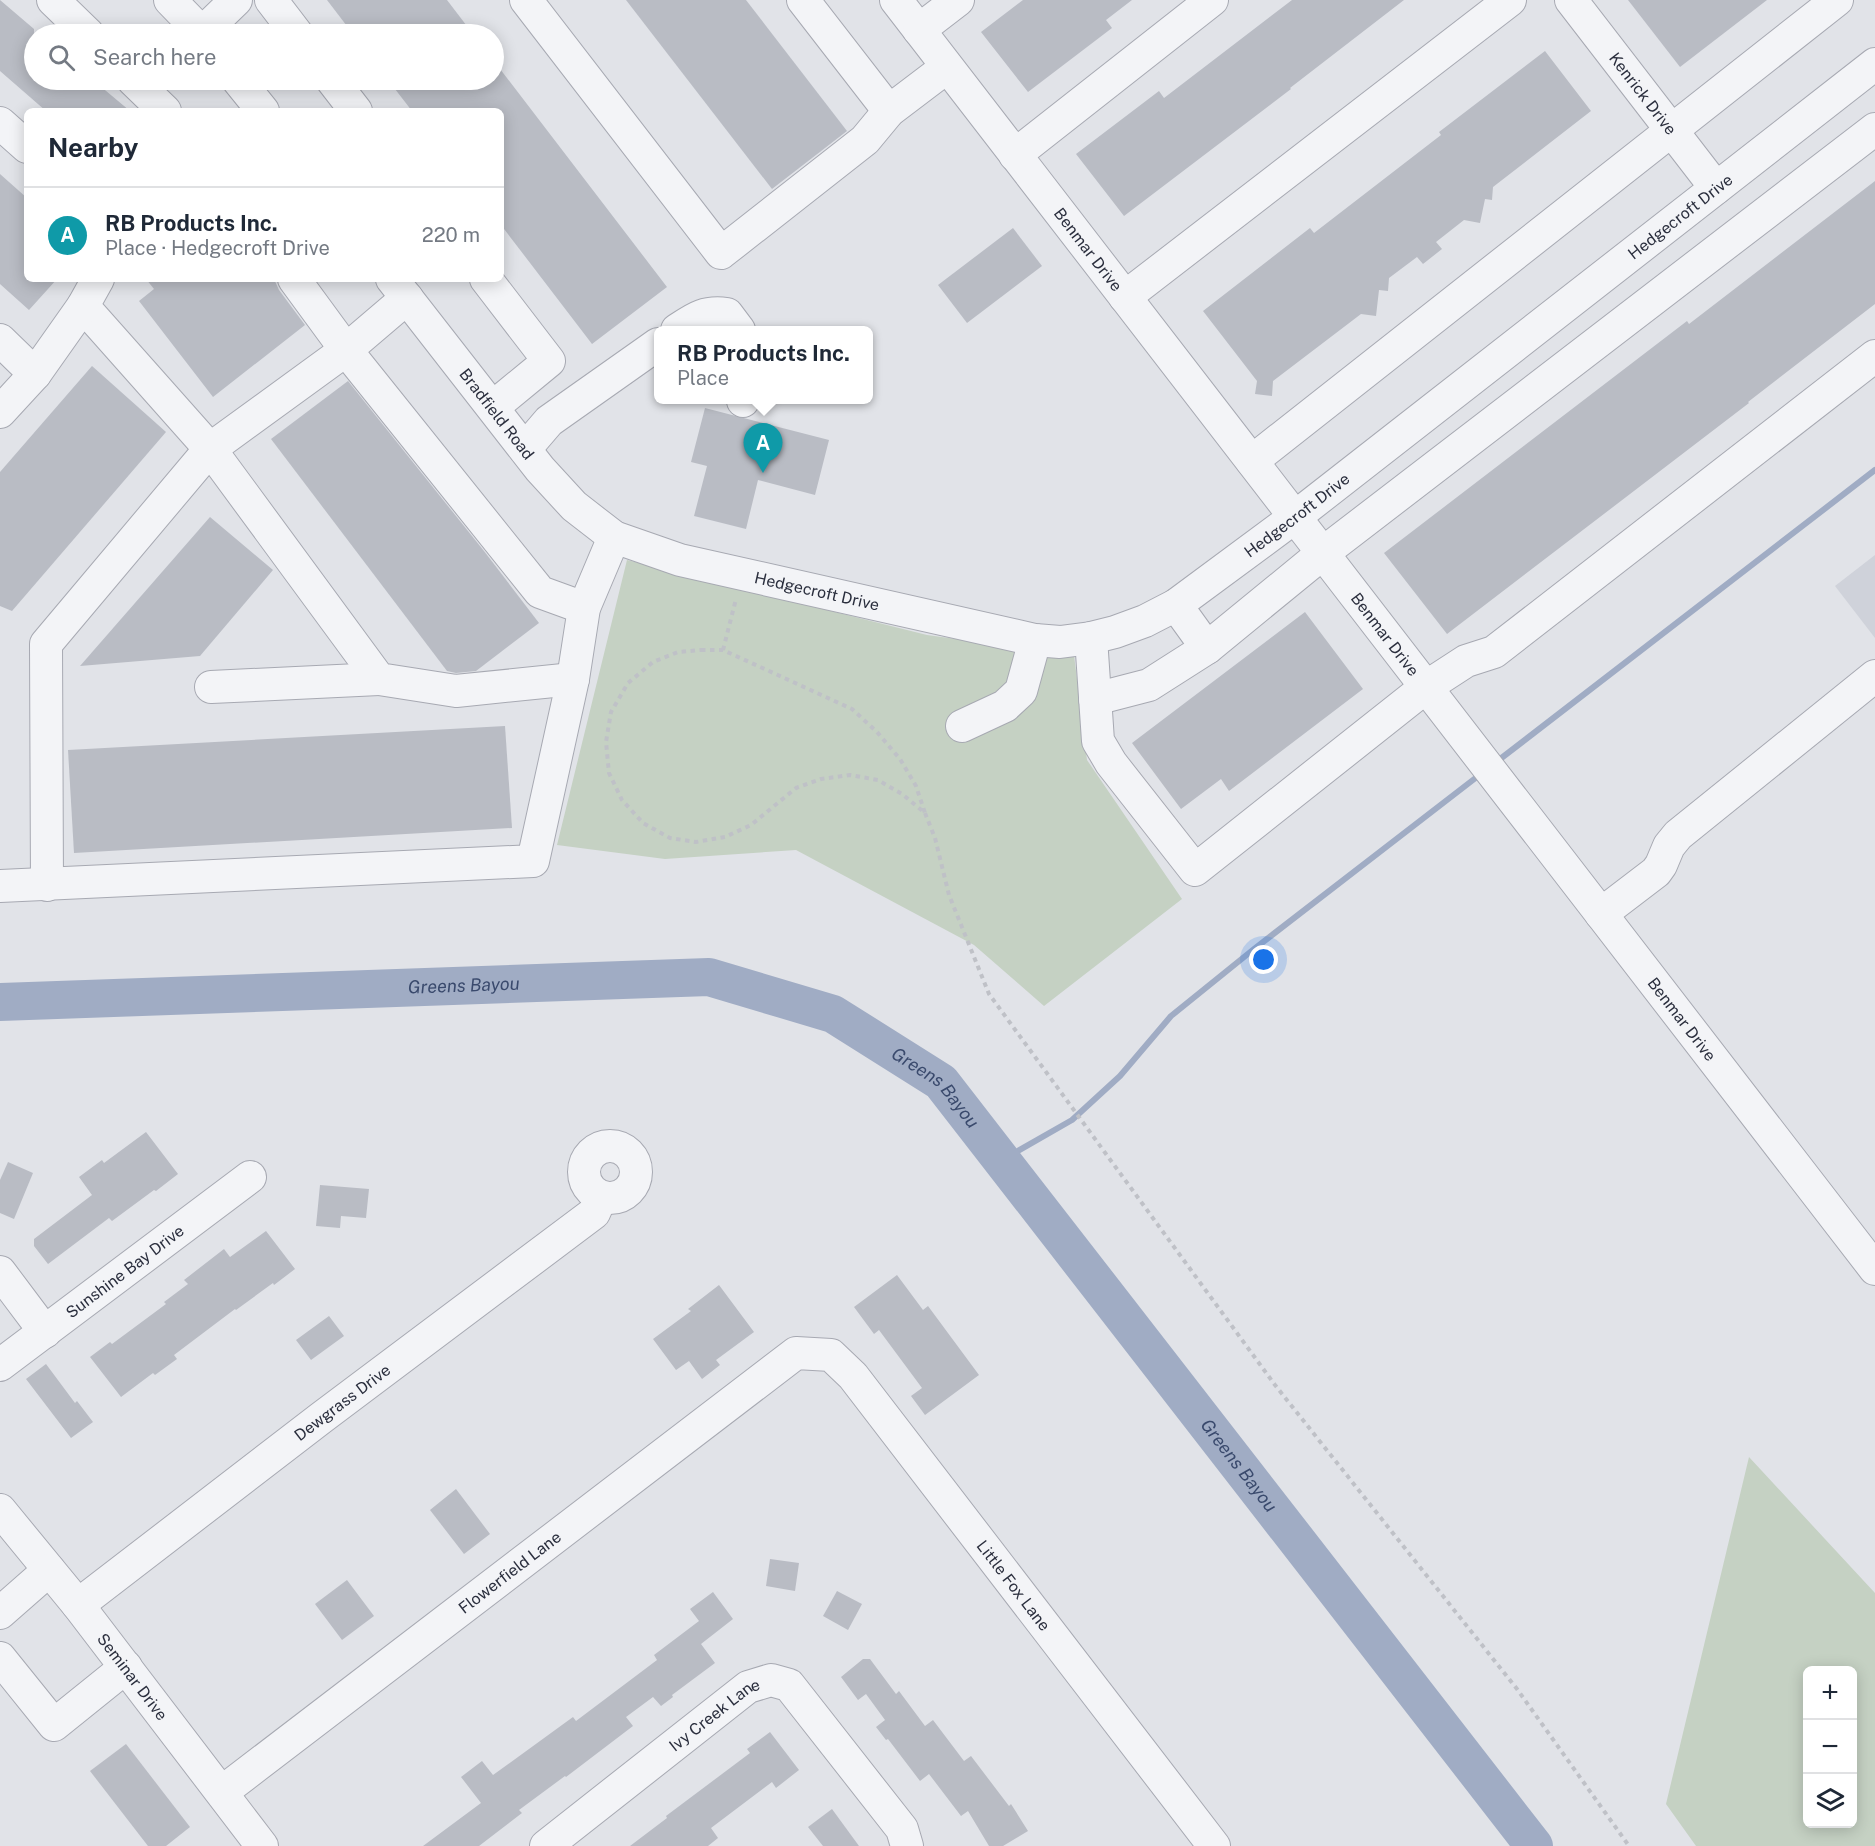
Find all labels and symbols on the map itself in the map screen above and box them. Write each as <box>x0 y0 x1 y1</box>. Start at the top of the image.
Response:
street label: Kenrick Drive <box>1605 49 1680 139</box>
street label: Hedgecroft Drive <box>1624 170 1736 263</box>
street label: Benmar Drive <box>1050 204 1126 295</box>
street label: Bradfield Road <box>455 365 538 464</box>
pin: A <box>744 424 783 473</box>
street label: Hedgecroft Drive <box>1241 469 1353 561</box>
street label: Hedgecroft Drive <box>753 568 881 615</box>
street label: Benmar Drive <box>1347 589 1423 680</box>
your location <box>1249 945 1278 974</box>
water label: Greens Bayou <box>407 973 520 998</box>
street label: Benmar Drive <box>1644 974 1720 1065</box>
water label: Greens Bayou <box>888 1043 984 1132</box>
street label: Sunshine Bay Drive <box>62 1221 188 1322</box>
street label: Dewgrass Drive <box>291 1360 394 1445</box>
water label: Greens Bayou <box>1197 1415 1282 1516</box>
street label: Flowerfield Lane <box>455 1527 565 1618</box>
street label: Little Fox Lane <box>973 1537 1054 1635</box>
street label: Seminar Drive <box>93 1630 171 1724</box>
street label: Ivy Creek Lane <box>666 1675 762 1755</box>

